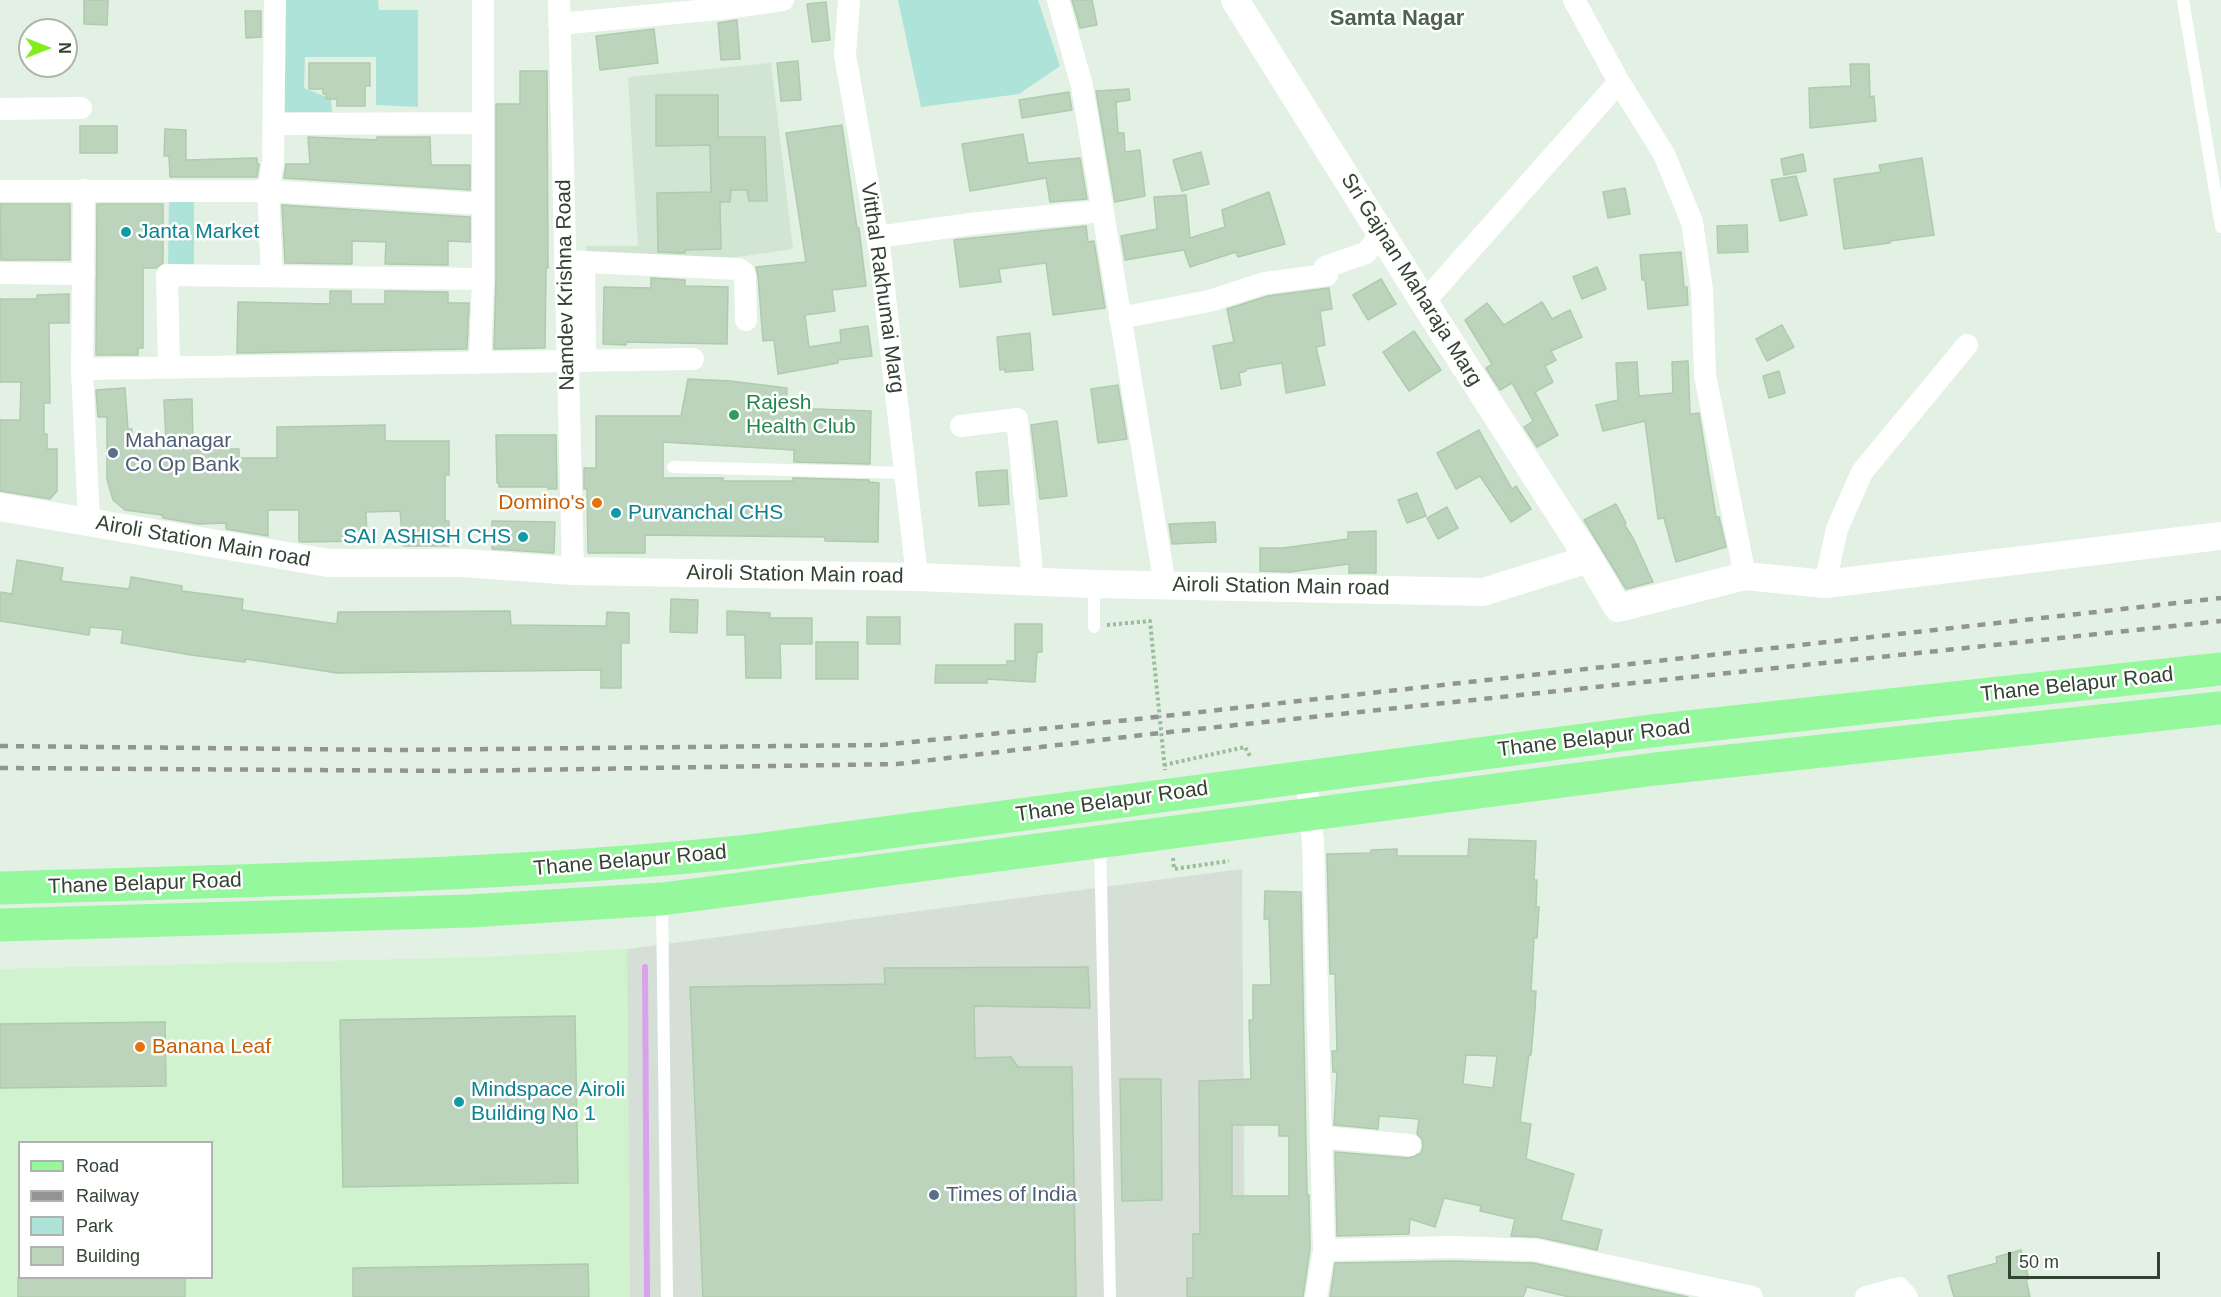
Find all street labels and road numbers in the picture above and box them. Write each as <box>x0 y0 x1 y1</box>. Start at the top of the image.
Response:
street label: Sri Gajnan Maharaja Marg <box>1335 169 1487 391</box>
street label: Namdev Krishna Road <box>552 179 580 391</box>
street label: Vitthal Rakhumai Marg <box>855 181 909 395</box>
street label: Airoli Station Main road <box>94 511 312 573</box>
street label: Airoli Station Main road <box>686 561 904 589</box>
street label: Airoli Station Main road <box>1172 573 1390 601</box>
street label: Thane Belapur Road <box>1979 662 2175 708</box>
street label: Thane Belapur Road <box>1496 715 1692 763</box>
street label: Thane Belapur Road <box>1014 776 1210 828</box>
street label: Thane Belapur Road <box>532 840 728 882</box>
street label: Thane Belapur Road <box>48 868 242 900</box>

